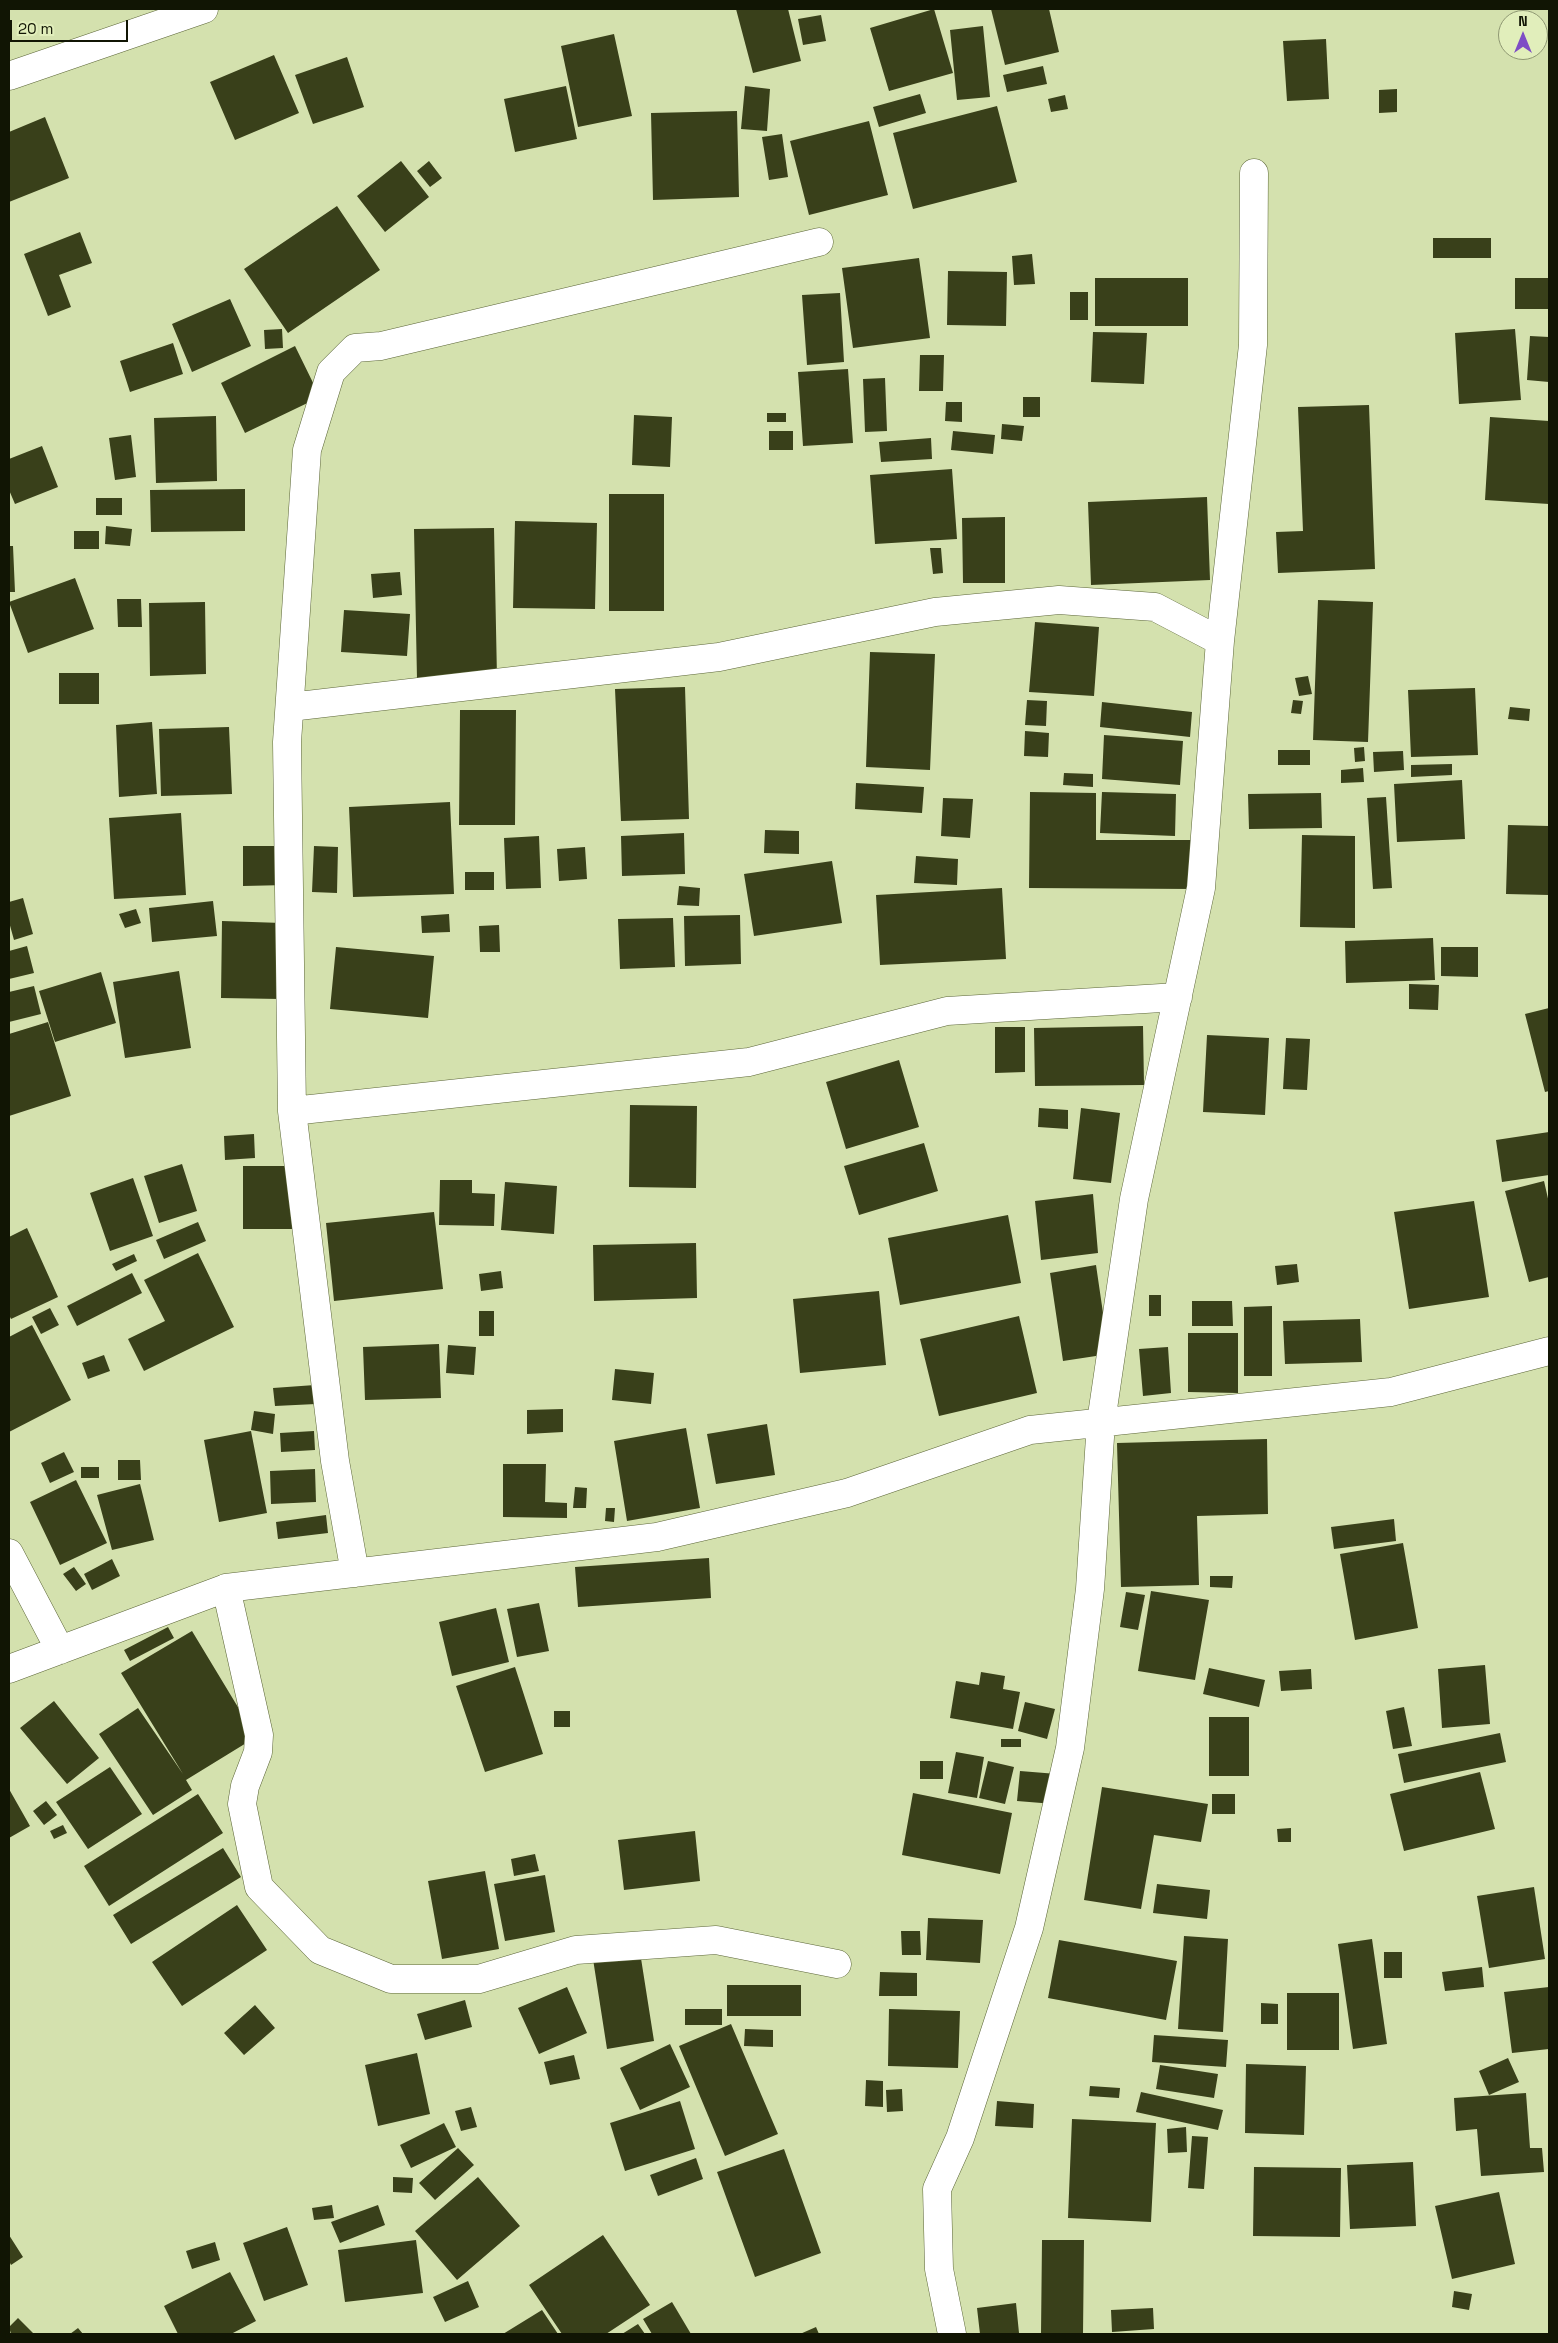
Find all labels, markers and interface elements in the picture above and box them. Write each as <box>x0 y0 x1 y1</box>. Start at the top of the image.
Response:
scale bar <box>12 10 130 42</box>
north arrow <box>1498 10 1548 60</box>
text: N <box>1518 12 1528 30</box>
text: 20 m <box>18 19 53 38</box>

